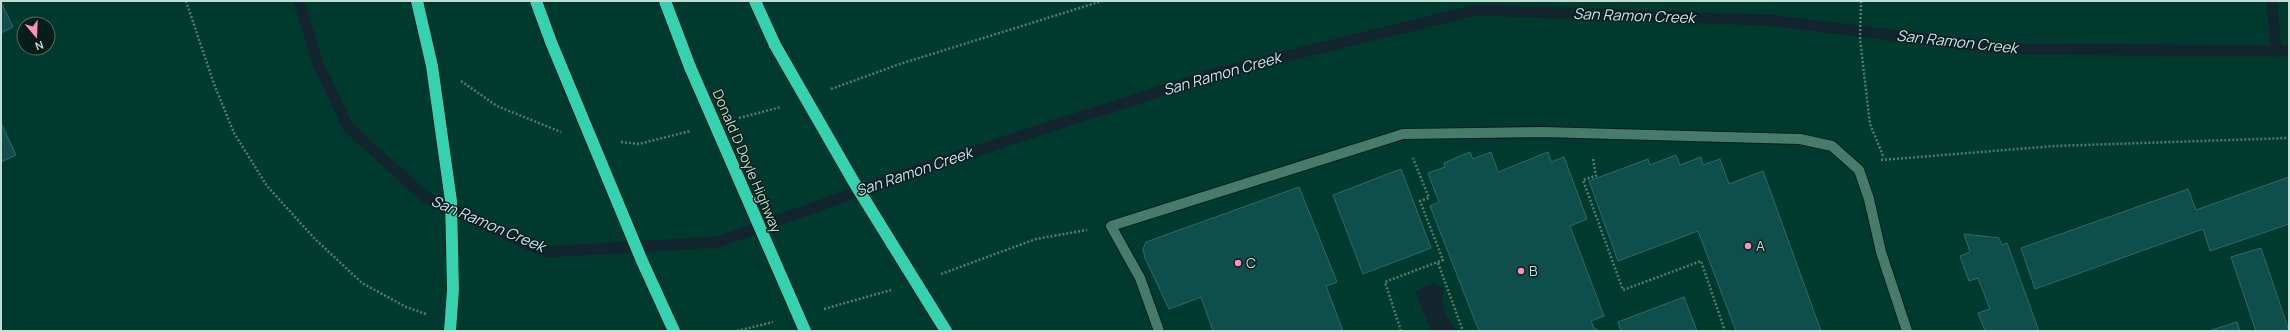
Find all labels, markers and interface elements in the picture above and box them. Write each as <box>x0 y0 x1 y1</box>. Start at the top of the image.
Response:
water label: San Ramon Creek <box>1573 3 1698 28</box>
north arrow <box>16 16 56 56</box>
water label: San Ramon Creek <box>1895 25 2021 59</box>
text: N <box>33 38 46 54</box>
water label: San Ramon Creek <box>1160 46 1286 100</box>
street label: Donald D Doyle Highway <box>709 86 787 236</box>
water label: San Ramon Creek <box>853 141 977 201</box>
water label: San Ramon Creek <box>428 190 551 258</box>
place label: A <box>1756 236 1765 255</box>
marker: A <box>1743 241 1753 251</box>
place label: C <box>1246 253 1256 272</box>
marker: C <box>1233 258 1243 268</box>
place label: B <box>1529 261 1538 280</box>
marker: B <box>1516 266 1526 276</box>

